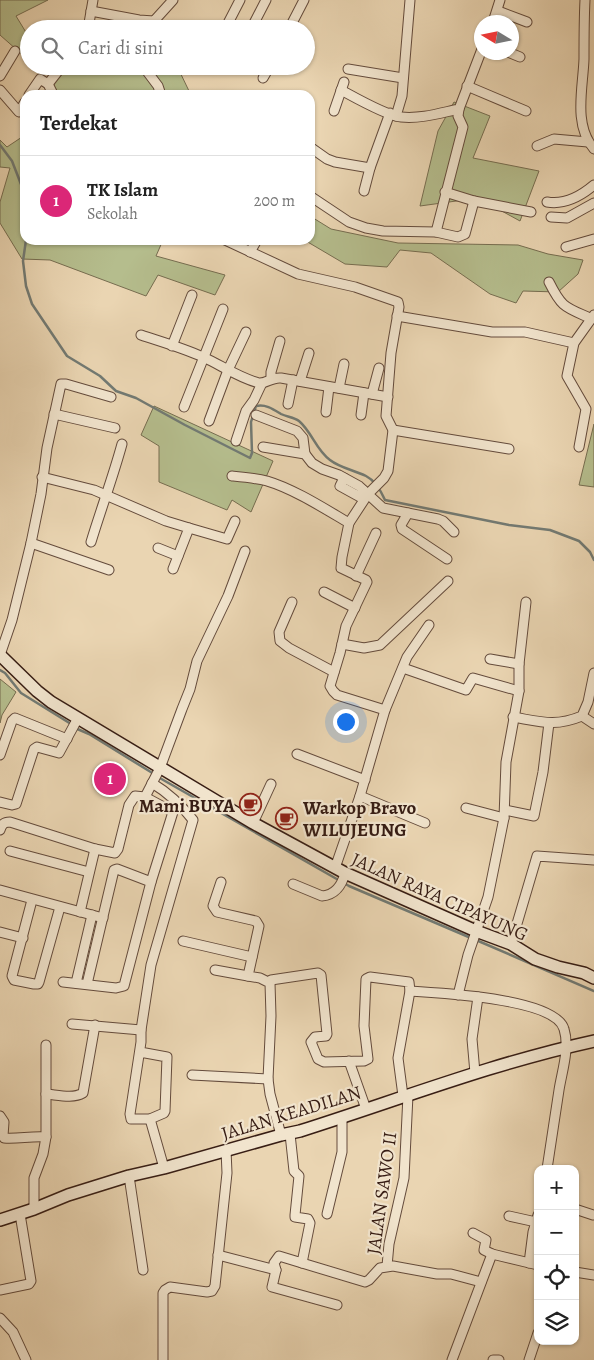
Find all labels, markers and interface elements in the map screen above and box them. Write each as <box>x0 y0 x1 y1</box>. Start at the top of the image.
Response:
north arrow <box>474 15 519 60</box>
search box <box>20 20 315 75</box>
icon: search <box>38 34 66 62</box>
text: Cari di sini <box>78 35 163 61</box>
text: Terdekat <box>40 109 118 137</box>
text: TK Islam <box>87 177 158 203</box>
text: 1 <box>53 190 59 212</box>
text: 200 m <box>254 190 295 212</box>
text: Sekolah <box>87 203 138 225</box>
your location <box>333 709 359 735</box>
pin: 1 <box>94 760 126 798</box>
place label: Mami BUYA <box>139 793 236 819</box>
cafe icon: Mami BUYA <box>239 793 263 817</box>
place label: Warkop Bravo WILUJEUNG <box>302 795 416 843</box>
cafe icon: Warkop Bravo WILUJEUNG <box>275 806 299 830</box>
street label: JALAN RAYA CIPAYUNG <box>347 846 532 948</box>
street label: JALAN KEADILAN <box>218 1079 365 1147</box>
street label: JALAN SAWO II <box>360 1130 403 1256</box>
map controls <box>534 1165 579 1345</box>
button: + <box>534 1165 579 1210</box>
button: − <box>534 1210 579 1255</box>
button: locate <box>534 1255 579 1300</box>
button: layers <box>534 1300 579 1345</box>

